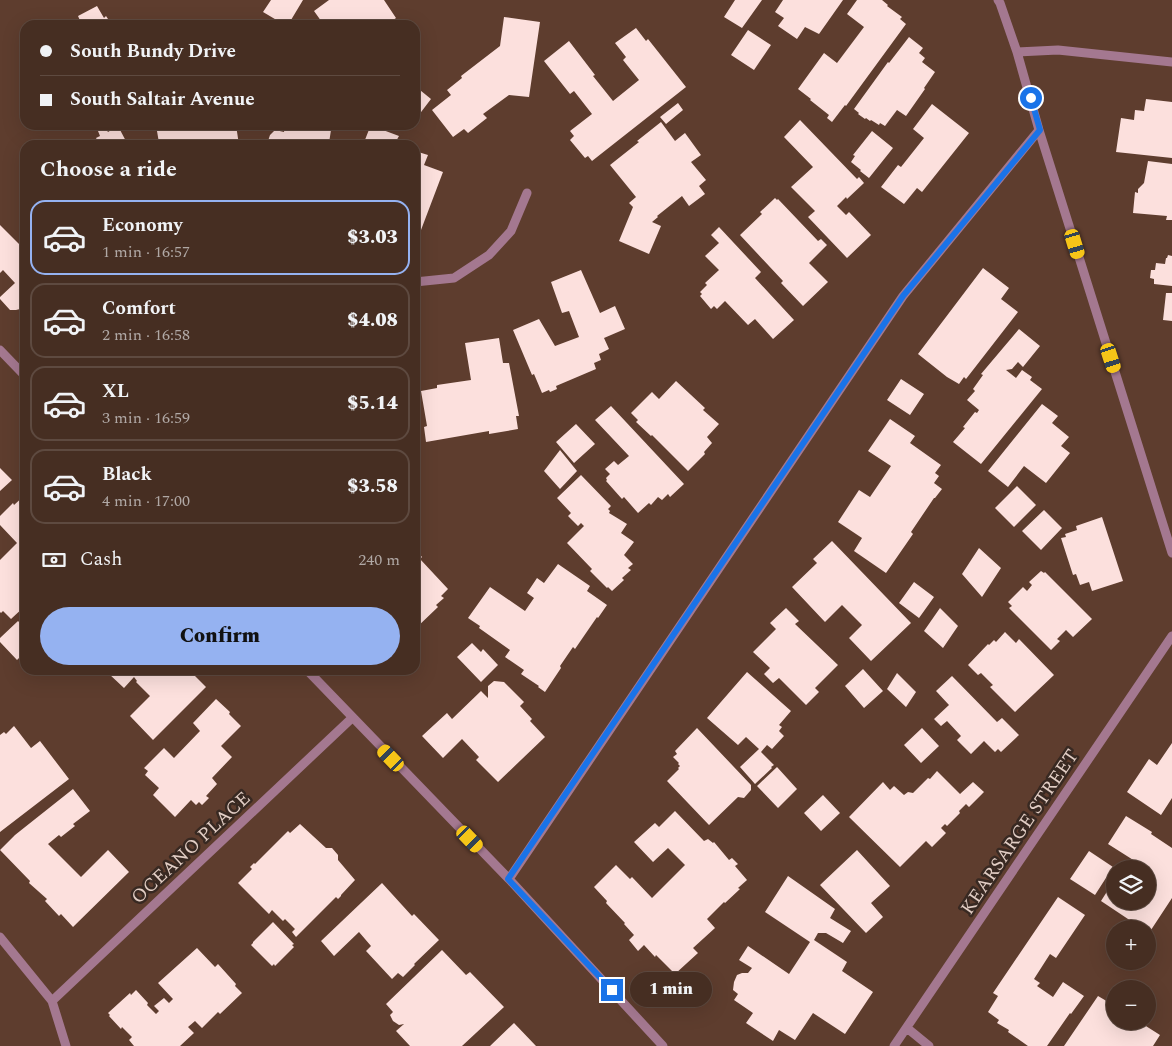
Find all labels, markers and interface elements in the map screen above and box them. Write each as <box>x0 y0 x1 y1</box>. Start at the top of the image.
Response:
text: South Bundy Drive <box>70 37 236 66</box>
text: South Saltair Avenue <box>70 85 255 114</box>
route start <box>1020 87 1042 109</box>
text: Choose a ride <box>40 153 177 186</box>
text: Economy <box>102 211 183 240</box>
icon: car <box>42 215 87 260</box>
text: $3.03 <box>347 223 398 252</box>
car <box>1063 227 1086 261</box>
text: 1 min · 16:57 <box>102 240 190 264</box>
text: Comfort <box>102 294 176 323</box>
icon: car <box>42 298 87 343</box>
text: $4.08 <box>347 306 398 335</box>
text: 2 min · 16:58 <box>102 323 190 347</box>
car <box>1099 341 1122 375</box>
text: XL <box>102 377 129 406</box>
icon: car <box>42 381 87 426</box>
text: $5.14 <box>347 389 398 418</box>
text: 3 min · 16:59 <box>102 406 190 430</box>
text: Black <box>102 460 152 489</box>
icon: car <box>42 464 87 509</box>
text: $3.58 <box>347 472 398 501</box>
text: 4 min · 17:00 <box>102 489 190 513</box>
text: Cash <box>80 545 122 574</box>
icon: cash <box>40 546 68 574</box>
text: 240 m <box>358 548 400 572</box>
button: Confirm <box>40 607 400 665</box>
car <box>375 742 406 774</box>
street label: KEARSARGE STREET <box>954 743 1086 921</box>
street label: OCEANO PLACE <box>124 785 258 911</box>
car <box>454 823 485 855</box>
map controls <box>1106 860 1156 1030</box>
button: layers <box>1106 860 1156 910</box>
button: + <box>1106 920 1156 970</box>
callout: 1 min <box>630 972 712 1008</box>
text: 1 min <box>649 977 693 1001</box>
route end <box>601 979 623 1001</box>
button: − <box>1106 980 1156 1030</box>

